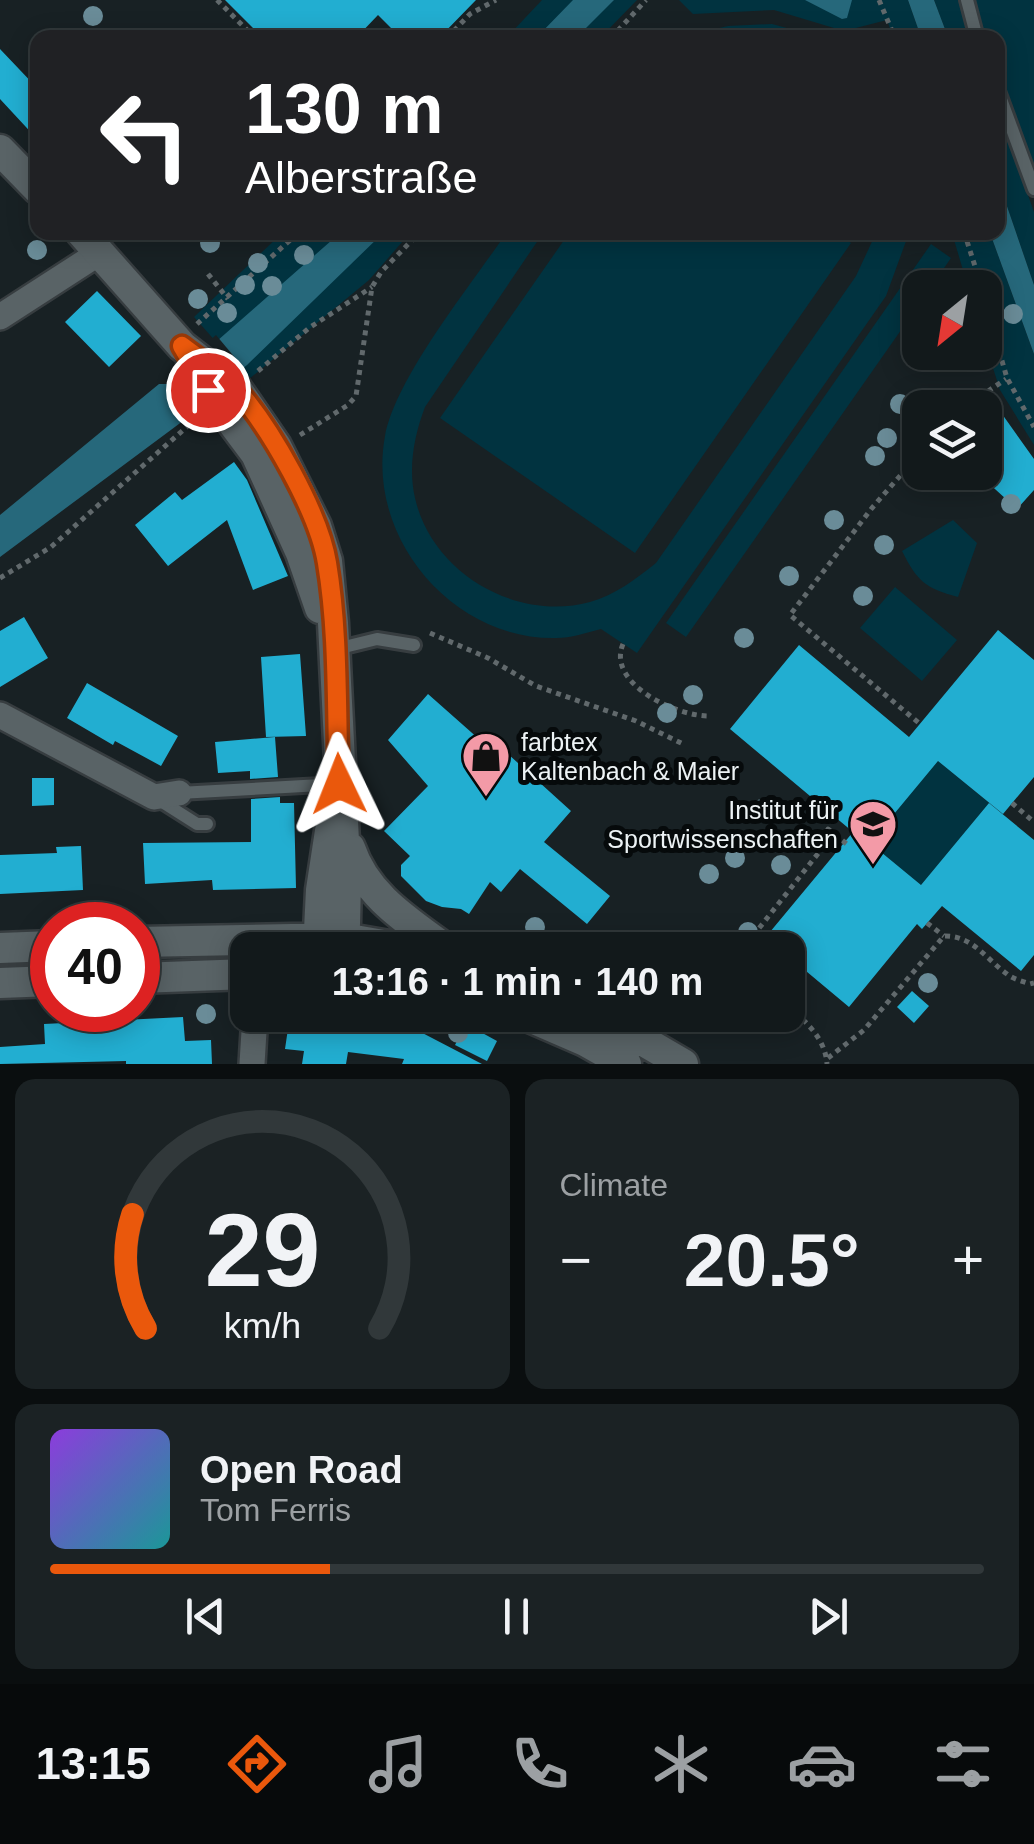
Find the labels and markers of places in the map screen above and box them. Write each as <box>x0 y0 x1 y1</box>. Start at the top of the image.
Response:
pin <box>166 348 251 433</box>
place label: farbtex Kaltenbach & Maier <box>521 728 739 785</box>
shop icon: farbtex Kaltenbach & Maier <box>460 730 512 798</box>
place label: Institut für Sportwissenschaften <box>607 796 838 853</box>
school or university icon: Institut für Sportwissenschaften <box>847 798 899 866</box>

